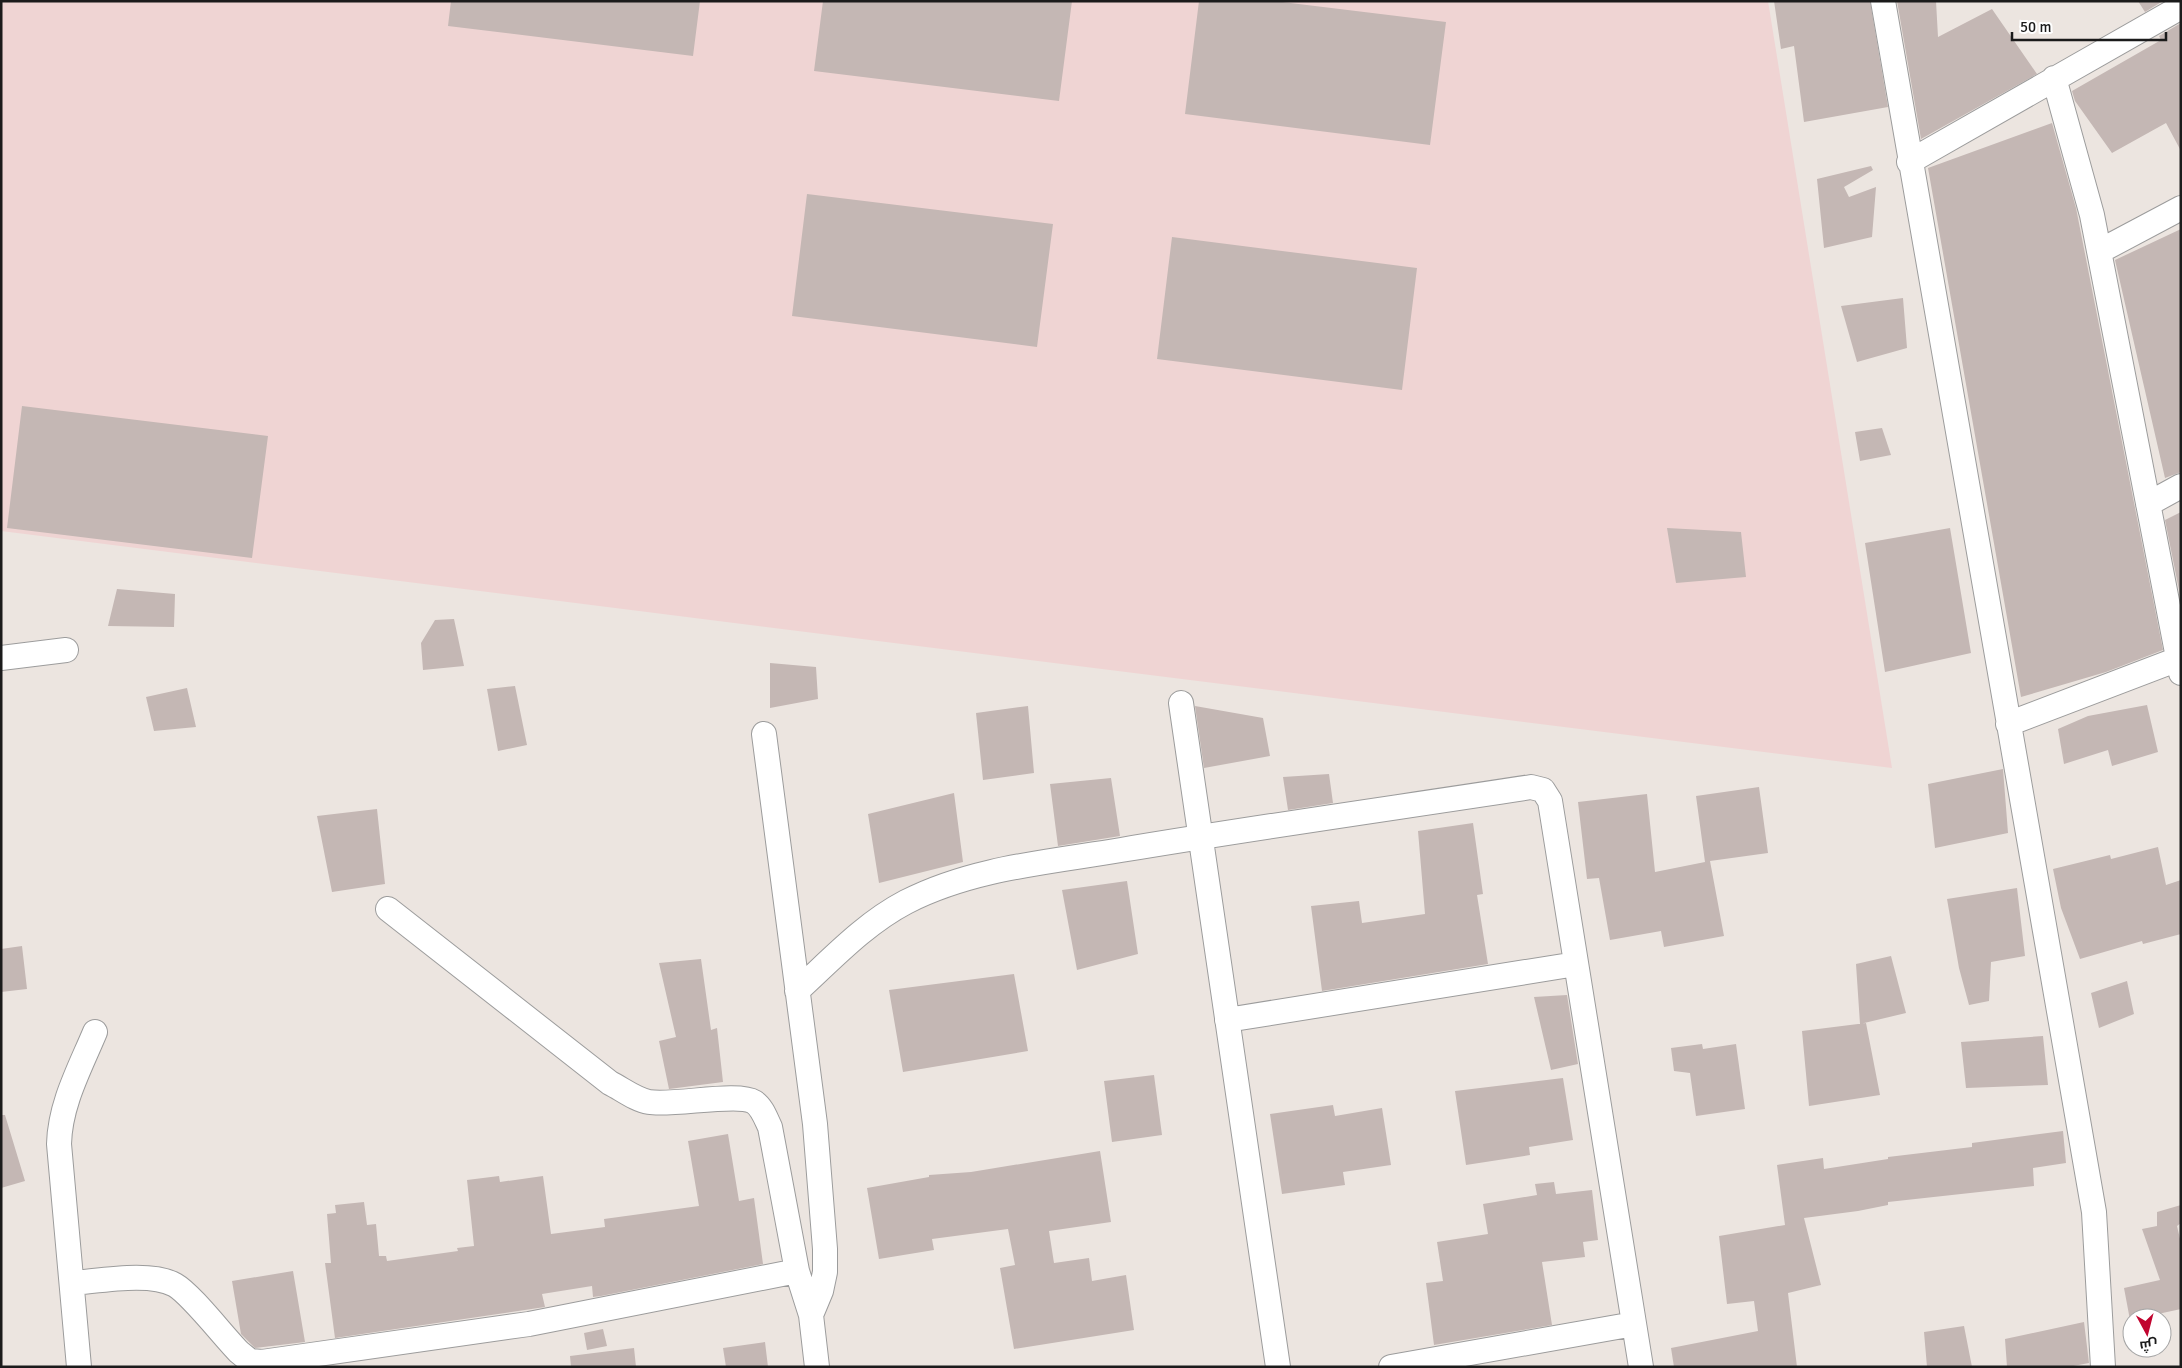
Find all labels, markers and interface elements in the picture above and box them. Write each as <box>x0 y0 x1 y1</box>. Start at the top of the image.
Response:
scale bar <box>2012 10 2166 42</box>
text: 50 m <box>2020 18 2051 36</box>
north arrow <box>2122 1308 2172 1358</box>
text: ش <box>2139 1336 2158 1355</box>

